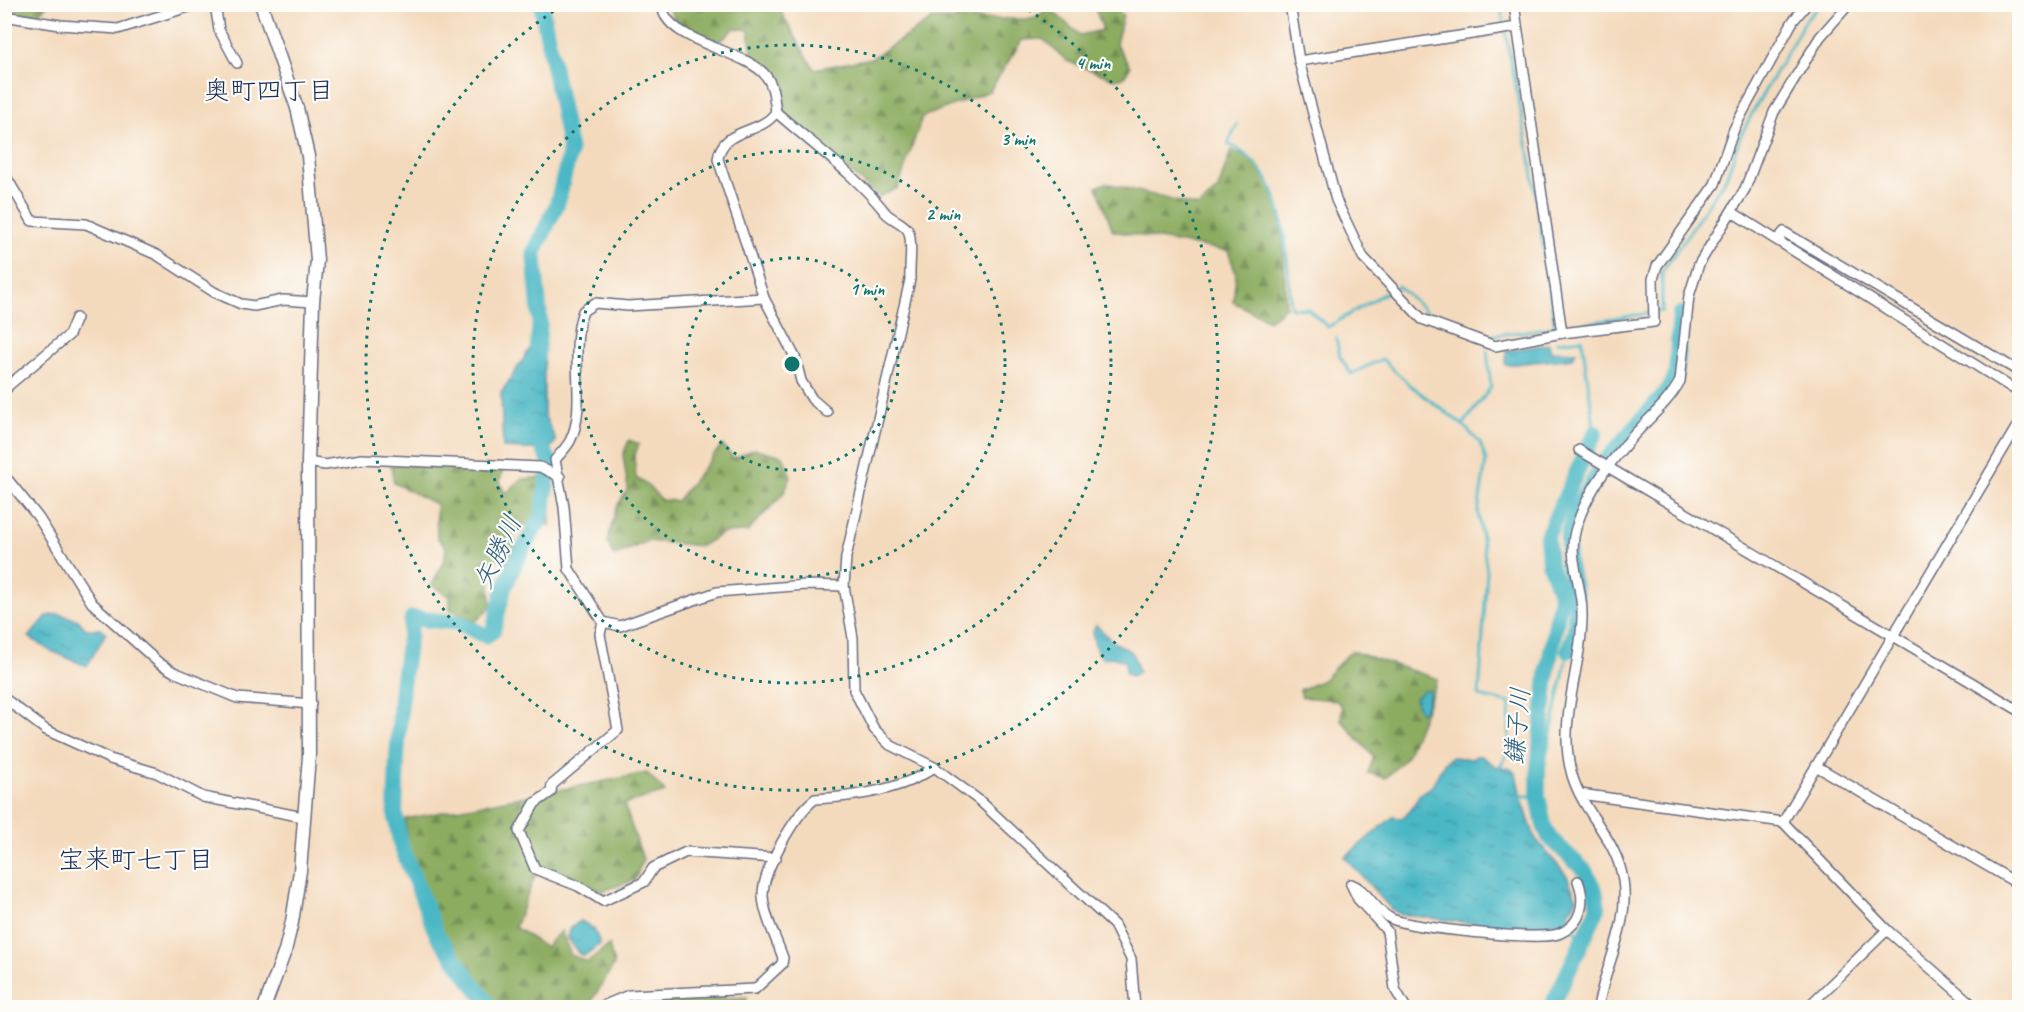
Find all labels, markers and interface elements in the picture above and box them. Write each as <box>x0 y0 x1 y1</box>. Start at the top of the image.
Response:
text: 4 min <box>1076 52 1111 74</box>
district label: 奥町四丁目 <box>204 74 334 107</box>
text: 3 min <box>1001 128 1036 150</box>
text: 2 min <box>926 203 961 225</box>
text: 1 min <box>850 278 885 300</box>
centre of rings <box>782 354 802 374</box>
water label: 矢勝川 <box>466 510 529 595</box>
water label: 鎌子川 <box>1498 686 1537 766</box>
district label: 宝来町七丁目 <box>58 843 214 876</box>

